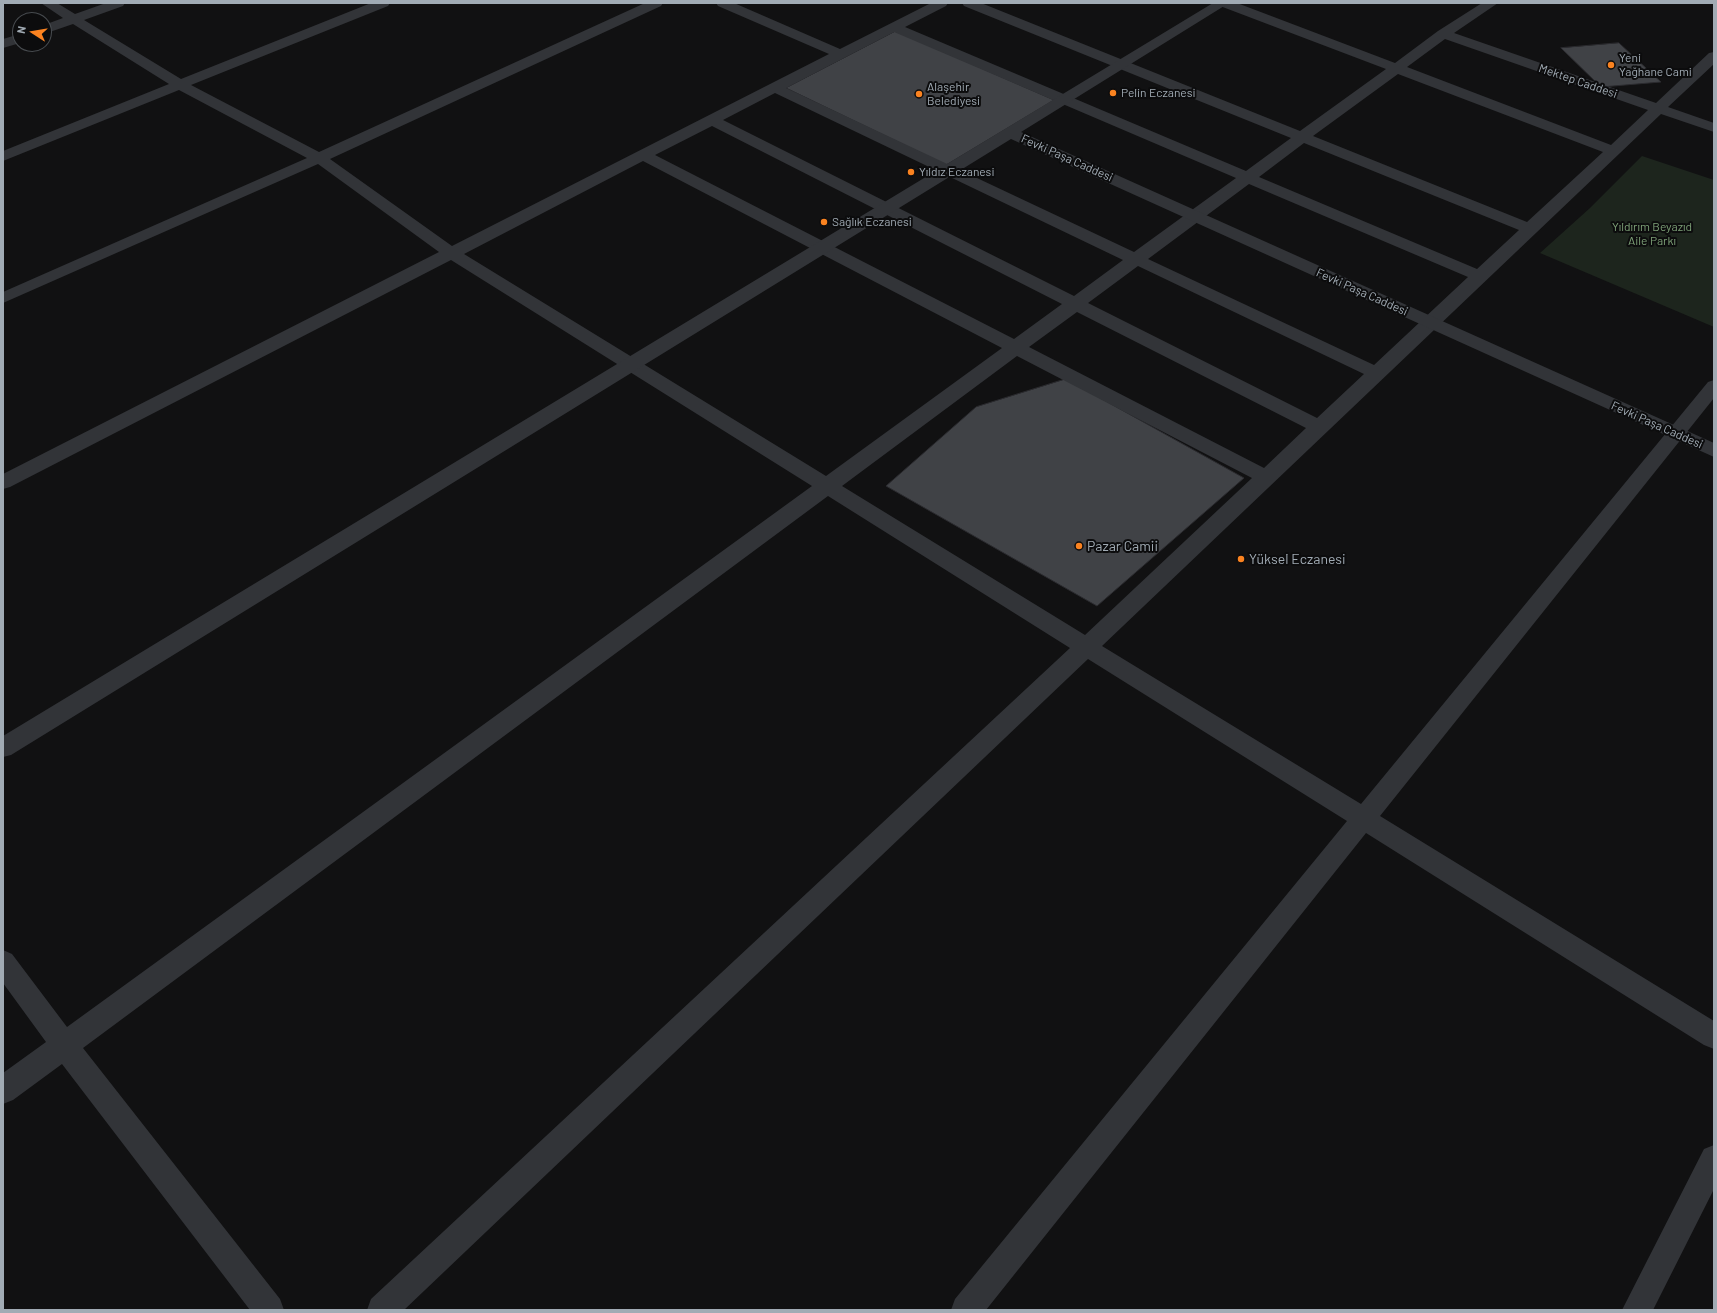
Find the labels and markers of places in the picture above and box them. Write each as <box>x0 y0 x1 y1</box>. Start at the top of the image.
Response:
place label: Yeni Yağhane Cami <box>1619 51 1692 79</box>
marker: Yeni Yağhane Cami <box>1606 60 1616 70</box>
place label: Alaşehir Belediyesi <box>927 80 980 108</box>
place label: Pelin Eczanesi <box>1121 86 1195 100</box>
marker: Pelin Eczanesi <box>1108 88 1118 98</box>
marker: Alaşehir Belediyesi <box>914 89 924 99</box>
place label: Yıldız Eczanesi <box>919 165 994 179</box>
marker: Yıldız Eczanesi <box>906 167 916 177</box>
place label: Sağlık Eczanesi <box>832 215 912 229</box>
marker: Sağlık Eczanesi <box>819 217 829 227</box>
place label: Pazar Camii <box>1087 538 1158 554</box>
marker: Pazar Camii <box>1074 541 1084 551</box>
place label: Yüksel Eczanesi <box>1249 551 1346 567</box>
marker: Yüksel Eczanesi <box>1236 554 1246 564</box>

